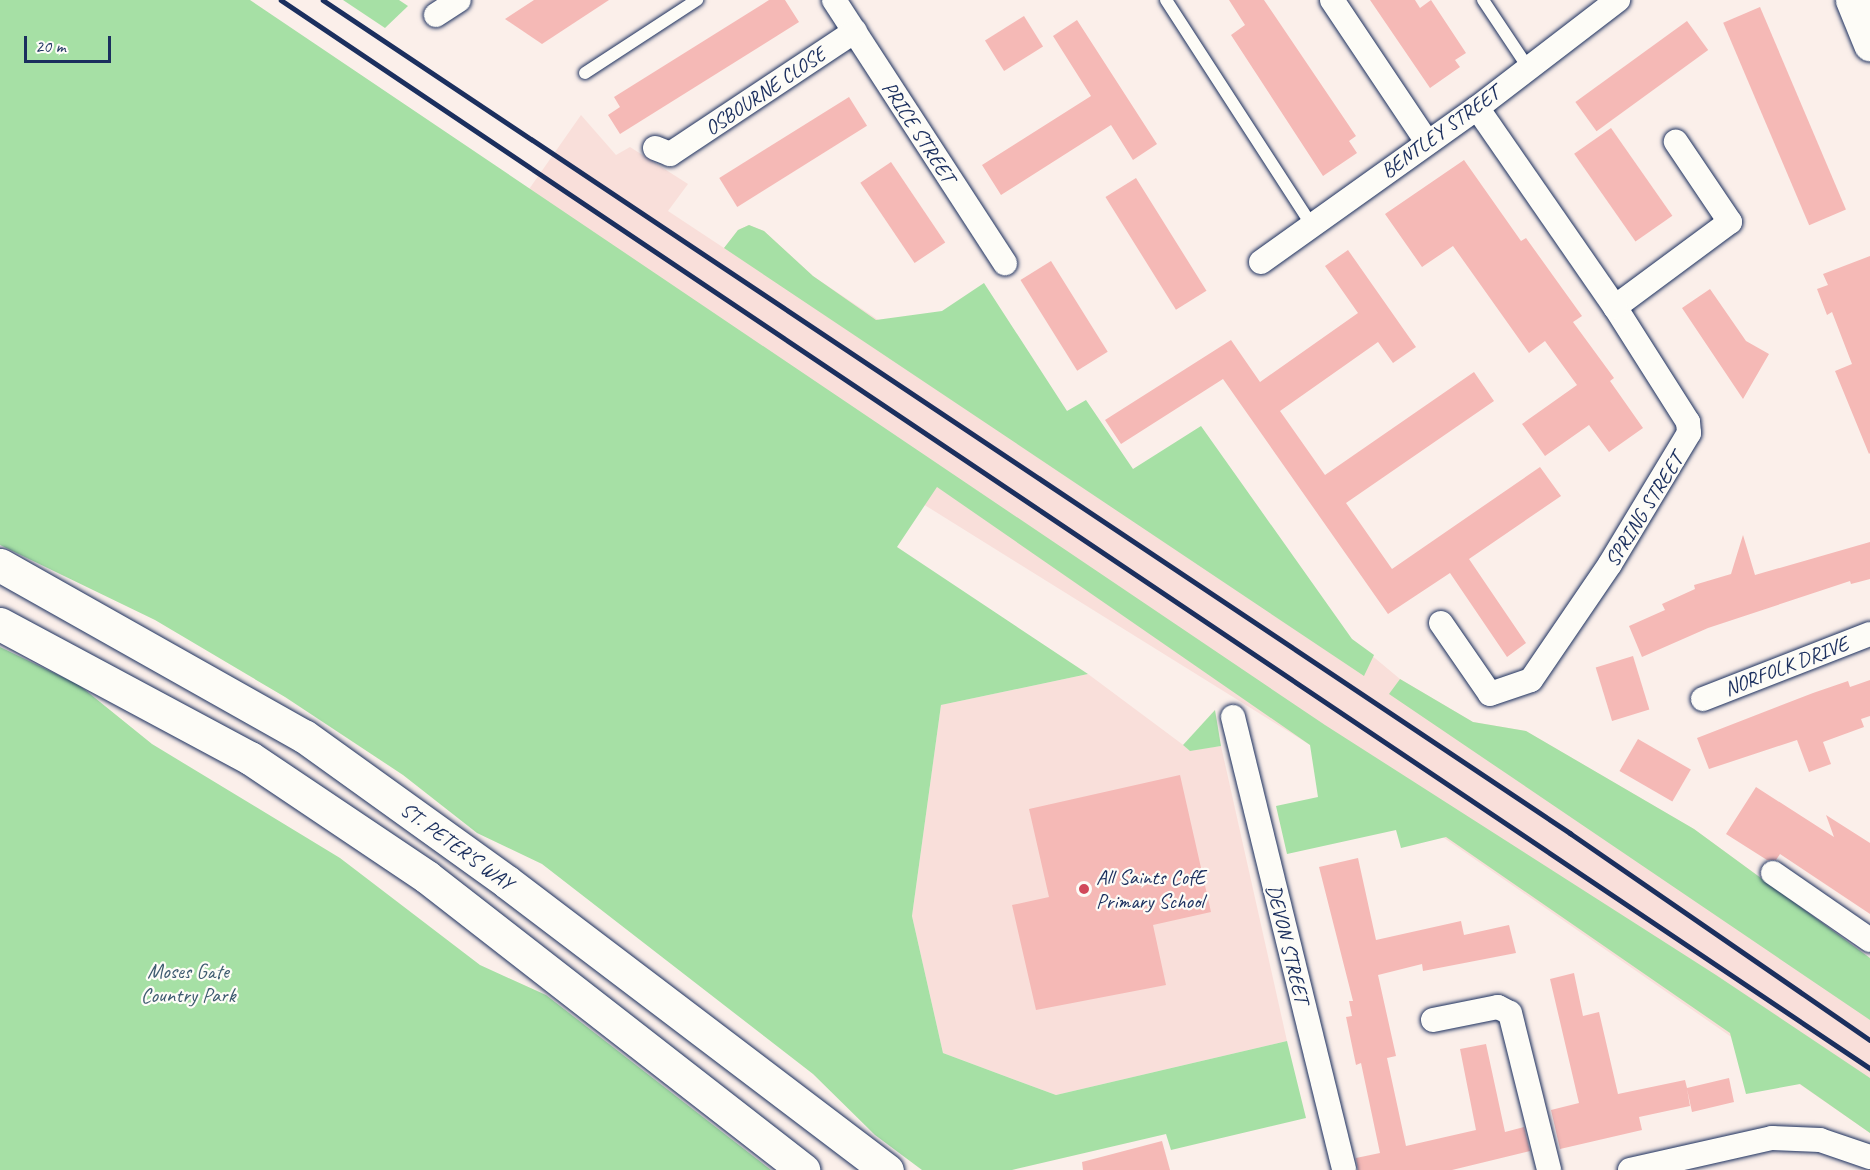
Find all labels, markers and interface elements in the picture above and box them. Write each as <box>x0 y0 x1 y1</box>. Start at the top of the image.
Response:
scale bar <box>27 24 114 62</box>
text: 20 m <box>35 35 66 57</box>
street label: OSBOURNE CLOSE <box>700 41 830 141</box>
street label: PRICE STREET <box>877 76 961 188</box>
street label: BENTLEY STREET <box>1376 80 1504 184</box>
street label: SPRING STREET <box>1599 449 1689 571</box>
street label: NORFOLK DRIVE <box>1721 631 1851 701</box>
street label: ST. PETER'S WAY <box>395 796 519 896</box>
place label: All Saints CofE Primary School <box>1096 864 1205 914</box>
marker: All Saints CofE Primary School <box>1077 882 1091 896</box>
street label: DEVON STREET <box>1261 882 1315 1006</box>
park label: Moses Gate Country Park <box>141 958 235 1008</box>

